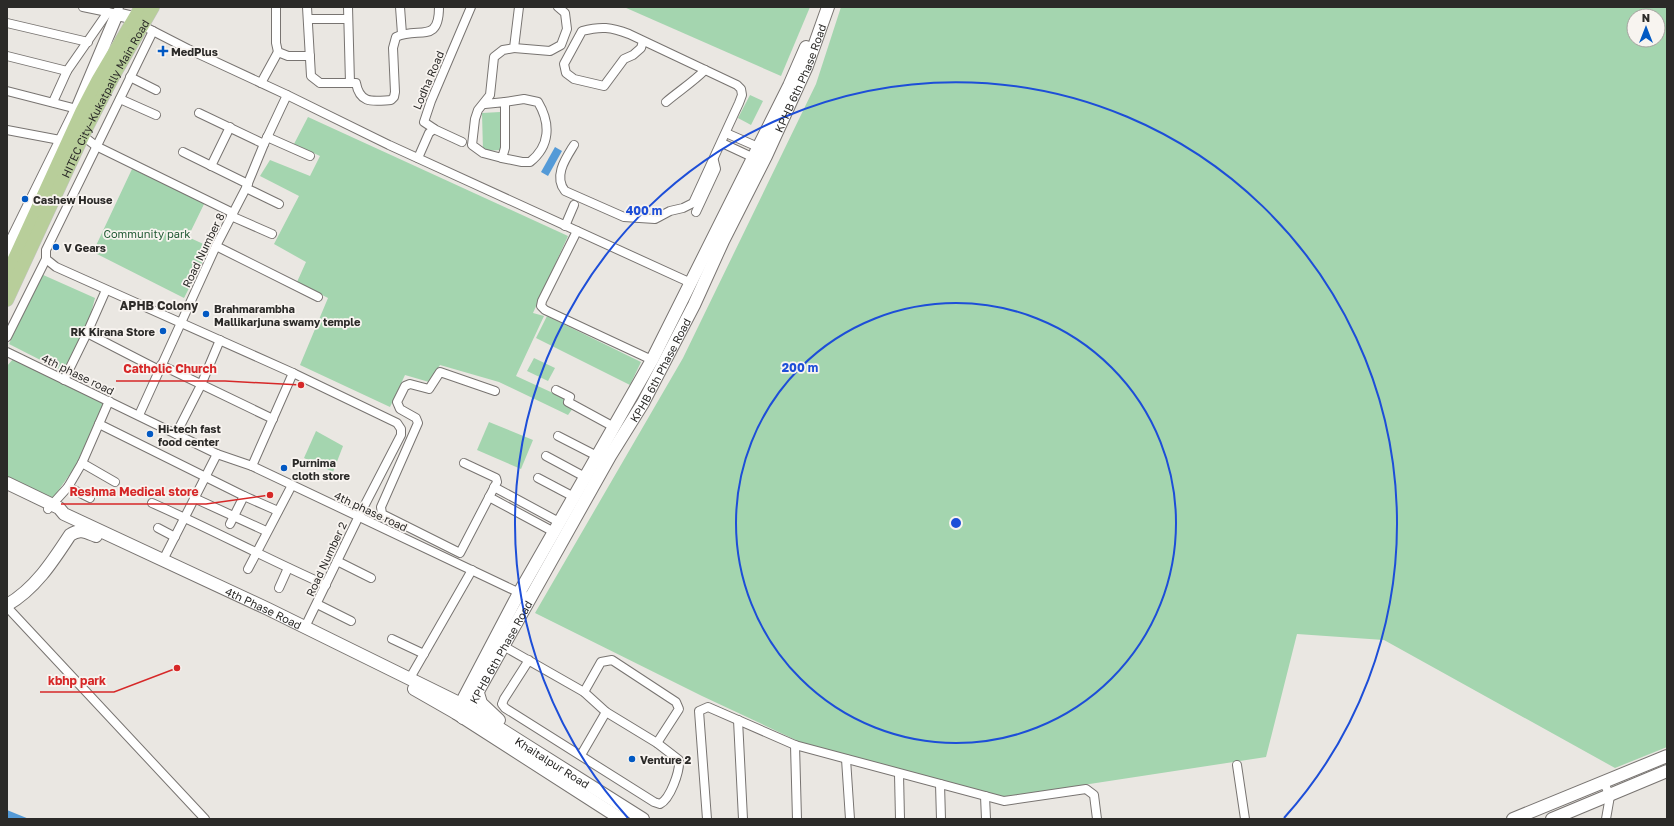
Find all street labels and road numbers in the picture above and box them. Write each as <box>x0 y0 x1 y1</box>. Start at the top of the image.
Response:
street label: HITEC City–Kukatpally Main Road <box>58 17 151 180</box>
street label: KPHB 6th Phase Road <box>771 22 828 134</box>
street label: Lodha Road <box>410 49 446 111</box>
street label: Road Number 8 <box>179 210 227 289</box>
street label: KPHB 6th Phase Road <box>626 316 693 424</box>
street label: 4th phase road <box>40 351 116 397</box>
street label: 4th phase road <box>332 488 410 534</box>
street label: Road Number 2 <box>303 520 349 598</box>
street label: 4th Phase Road <box>224 584 304 631</box>
street label: KPHB 6th Phase Road <box>466 598 534 706</box>
street label: Khaitalpur Road <box>513 734 592 790</box>

